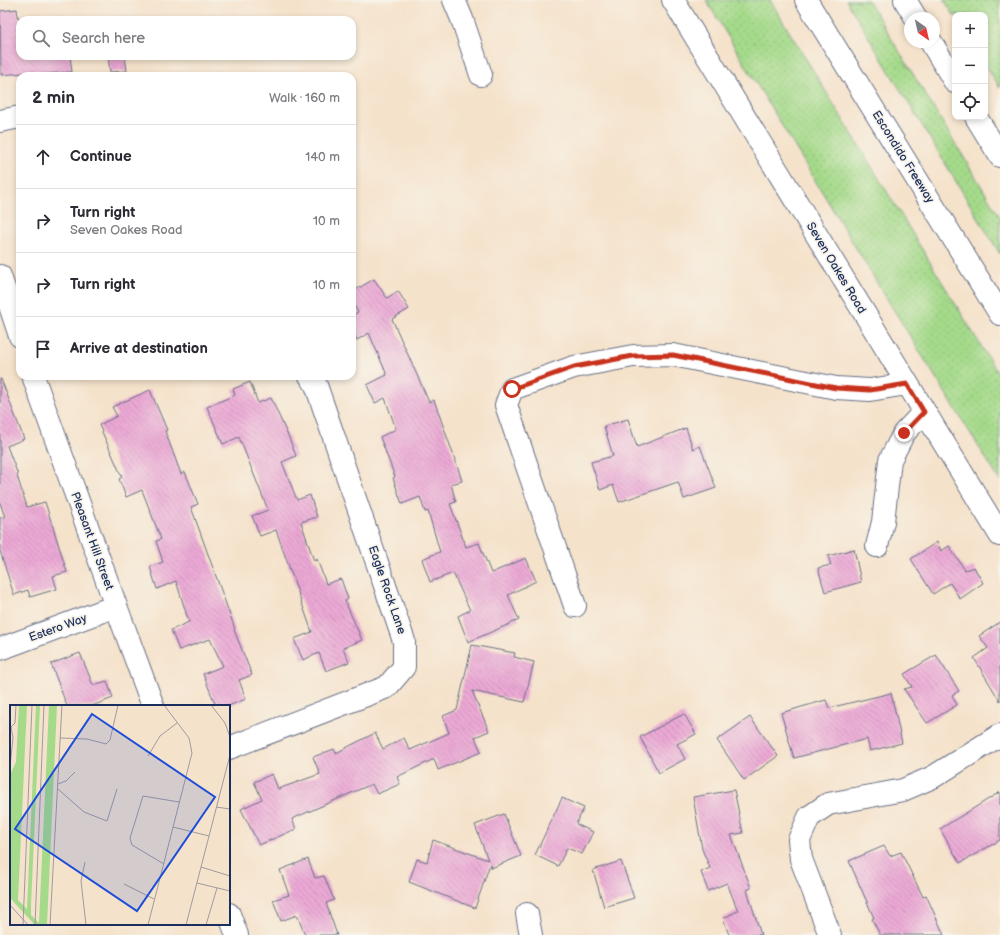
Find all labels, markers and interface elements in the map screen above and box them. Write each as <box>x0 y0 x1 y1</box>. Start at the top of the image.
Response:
north arrow <box>904 12 940 48</box>
map controls <box>952 12 988 120</box>
button: + <box>952 12 988 48</box>
search box <box>16 16 356 60</box>
icon: search <box>30 27 52 49</box>
text: Search here <box>62 29 145 48</box>
button: − <box>952 48 988 84</box>
button: locate <box>952 84 988 120</box>
text: 2 min <box>32 88 75 108</box>
text: Walk · 160 m <box>269 90 340 106</box>
street label: Escondido Freeway <box>869 108 938 206</box>
icon: ahead <box>32 146 54 168</box>
text: Continue <box>70 147 132 166</box>
text: 140 m <box>305 149 340 165</box>
text: Turn right <box>70 203 135 222</box>
icon: right <box>32 210 54 232</box>
text: 10 m <box>313 213 340 229</box>
street label: Seven Oakes Road <box>803 220 869 316</box>
text: Seven Oakes Road <box>70 222 182 238</box>
icon: right <box>32 274 54 296</box>
text: Turn right <box>70 275 135 294</box>
text: 10 m <box>313 277 340 293</box>
icon: arrive <box>32 338 54 360</box>
text: Arrive at destination <box>70 339 208 358</box>
route start <box>503 380 521 398</box>
route end <box>895 424 913 442</box>
street label: Pleasant Hill Street <box>67 490 117 592</box>
street label: Eagle Rock Lane <box>365 544 409 636</box>
street label: Estero Way <box>27 610 89 645</box>
inset map <box>10 705 230 925</box>

